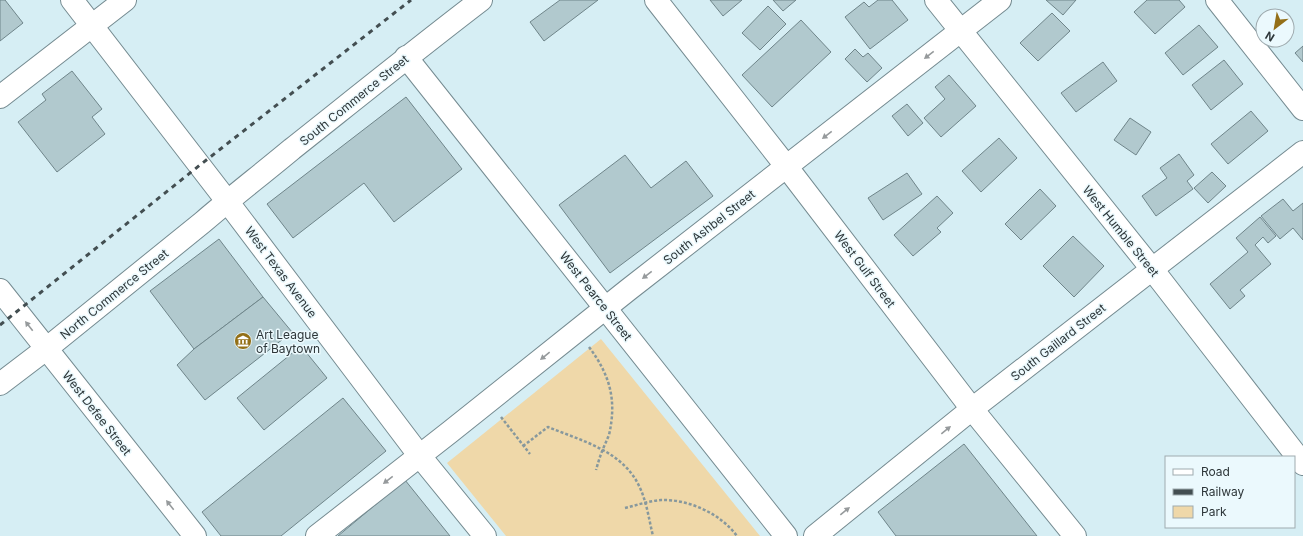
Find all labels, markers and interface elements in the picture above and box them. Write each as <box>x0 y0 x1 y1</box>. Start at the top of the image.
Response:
north arrow <box>1255 8 1295 48</box>
text: N <box>1263 28 1277 45</box>
street label: South Commerce Street <box>297 51 412 149</box>
one-way arrow <box>924 51 935 59</box>
one-way arrow <box>821 130 832 139</box>
street label: West Humble Street <box>1080 182 1162 280</box>
street label: South Ashbel Street <box>660 186 758 268</box>
street label: West Texas Avenue <box>242 223 320 321</box>
street label: West Gulf Street <box>831 228 899 310</box>
street label: North Commerce Street <box>57 246 171 342</box>
street label: West Pearce Street <box>557 249 635 344</box>
one-way arrow <box>642 271 653 279</box>
street label: South Gaillard Street <box>1008 300 1109 384</box>
one-way arrow <box>25 321 33 332</box>
place label: Art League of Baytown <box>256 327 320 356</box>
museum icon: Art League of Baytown <box>233 331 253 351</box>
one-way arrow <box>540 352 551 360</box>
street label: West Defee Street <box>59 368 135 458</box>
one-way arrow <box>941 425 952 434</box>
legend <box>1165 456 1295 528</box>
text: Road <box>1201 464 1230 479</box>
one-way arrow <box>383 475 394 484</box>
text: Railway <box>1201 484 1245 499</box>
one-way arrow <box>166 500 175 511</box>
text: Park <box>1201 504 1227 519</box>
one-way arrow <box>840 507 850 516</box>

